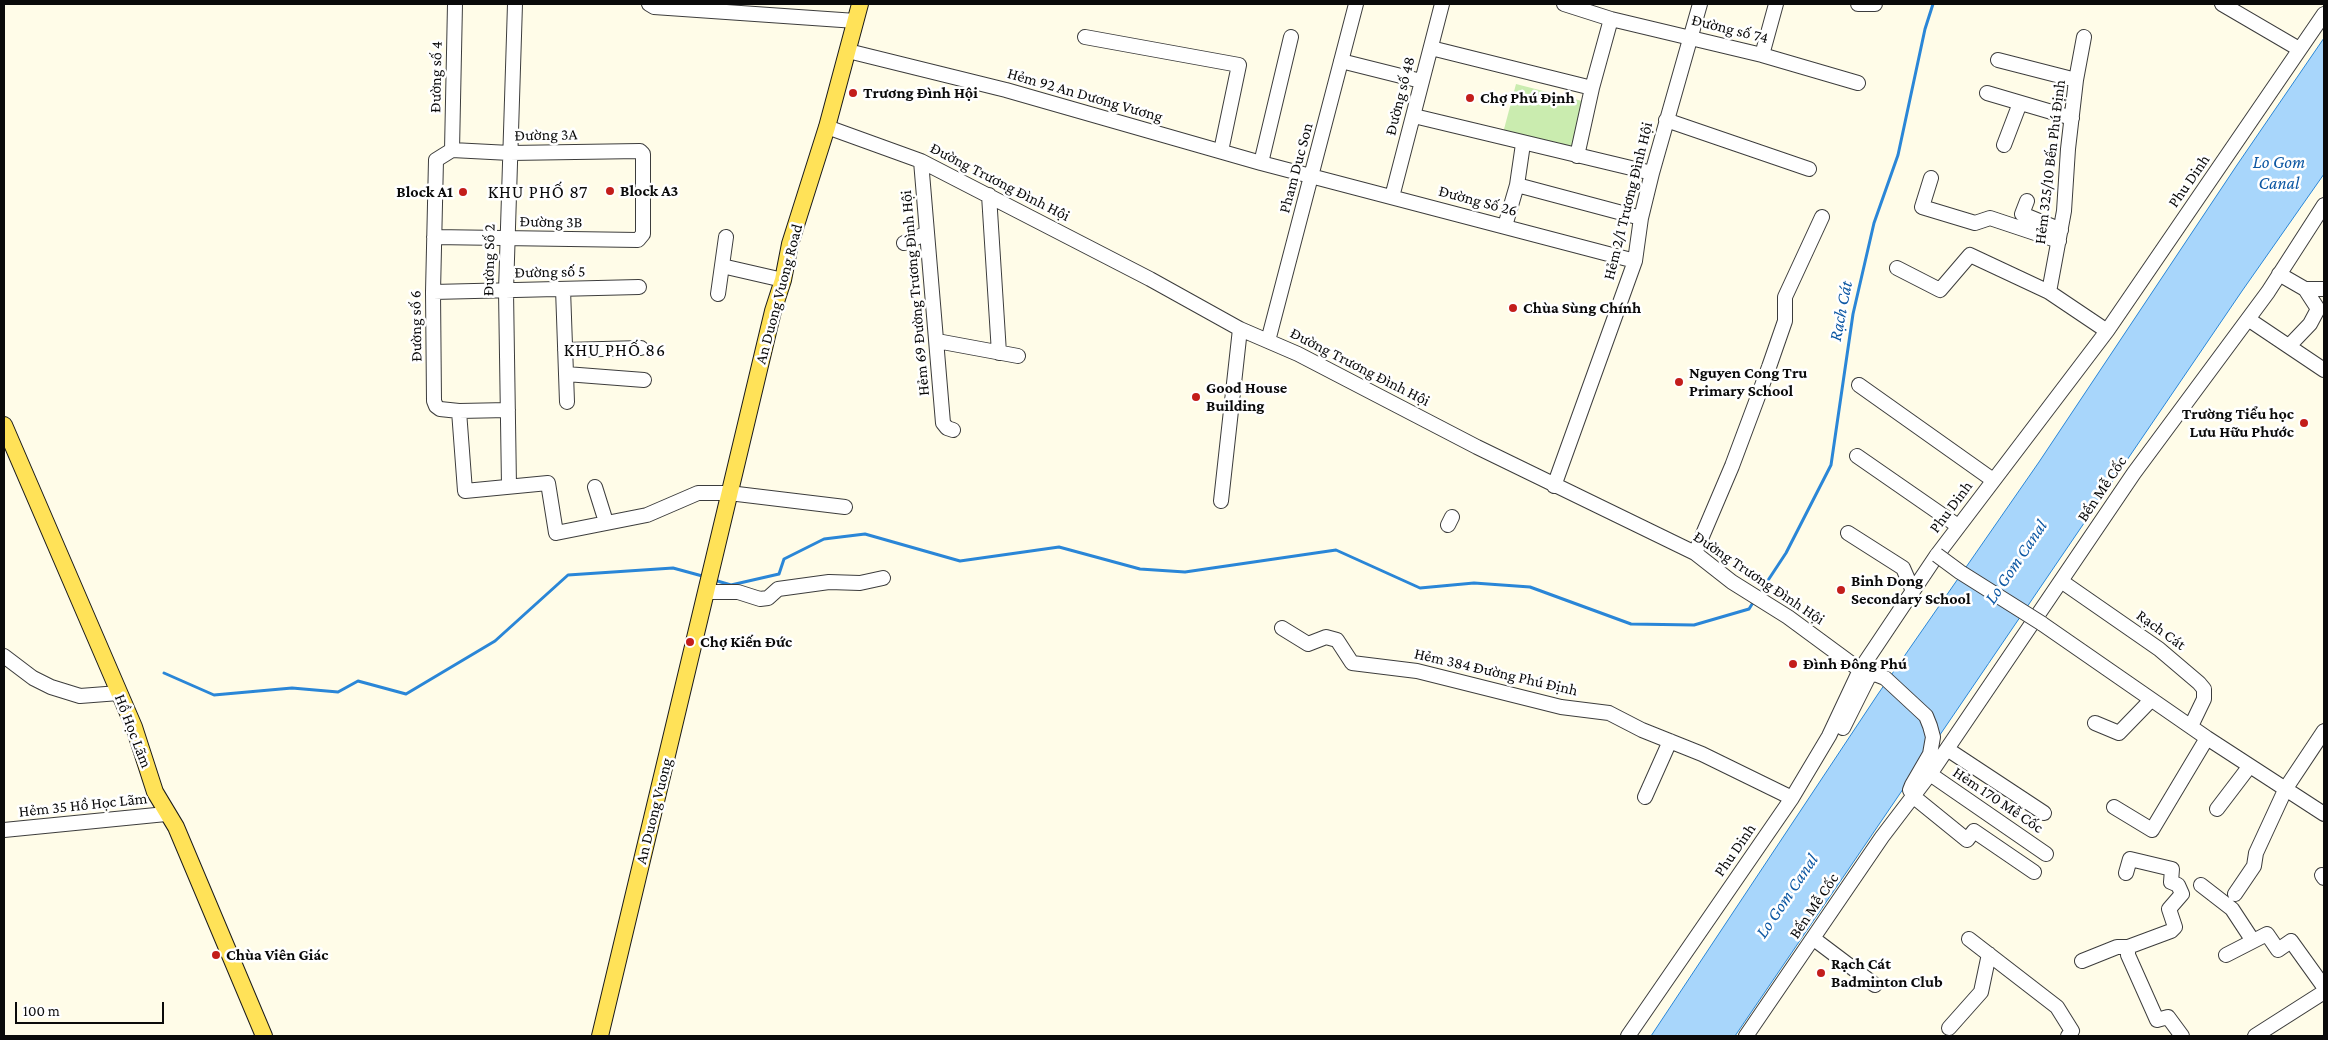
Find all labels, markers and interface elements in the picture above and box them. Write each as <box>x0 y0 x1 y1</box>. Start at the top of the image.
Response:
street label: Đường số 74 <box>1690 10 1770 48</box>
street label: Đường số 4 <box>426 41 446 113</box>
street label: Đường số 48 <box>1381 55 1419 137</box>
street label: Hẻm 92 An Dương Vương <box>1005 64 1165 126</box>
street label: Hẻm 325/10 Bến Phú Định <box>2030 79 2070 245</box>
place label: Trương Đình Hội <box>863 83 978 103</box>
marker: Trương Đình Hội <box>847 87 859 99</box>
place label: Chợ Phú Định <box>1480 88 1575 108</box>
marker: Chợ Phú Định <box>1464 92 1476 104</box>
street label: Hẻm 2/1 Trương Đình Hội <box>1599 120 1657 282</box>
street label: Pham Duc Son <box>1275 121 1317 215</box>
street label: Đường 3A <box>514 125 578 145</box>
street label: Đường Trương Đình Hội <box>927 138 1073 226</box>
street label: Phu Dinh <box>2164 151 2214 211</box>
water label: Lo Gom Canal <box>2253 151 2305 193</box>
district label: KHU PHỐ 87 <box>486 181 590 203</box>
place label: Block A3 <box>620 181 678 201</box>
street label: Đường Số 26 <box>1437 181 1519 221</box>
place label: Block A1 <box>396 182 453 202</box>
marker: Block A3 <box>604 185 616 197</box>
marker: Block A1 <box>457 186 469 198</box>
street label: Hẻm 69 Đường Trương Đình Hội <box>896 189 934 397</box>
street label: Đường 3B <box>519 212 583 232</box>
street label: An Duong Vuong Road <box>751 222 807 366</box>
street label: Đường Số 2 <box>479 224 499 296</box>
street label: Đường số 5 <box>514 262 586 282</box>
water label: Rạch Cát <box>1825 279 1857 343</box>
street label: Đường số 6 <box>406 290 426 362</box>
place label: Chùa Sùng Chính <box>1523 298 1641 318</box>
marker: Chùa Sùng Chính <box>1507 302 1519 314</box>
street label: Đường Trương Đình Hội <box>1287 323 1433 411</box>
district label: KHU PHỐ 86 <box>563 339 667 361</box>
place label: Nguyen Cong Tru Primary School <box>1689 363 1807 401</box>
marker: Nguyen Cong Tru Primary School <box>1673 376 1685 388</box>
place label: Good House Building <box>1206 378 1287 416</box>
marker: Good House Building <box>1190 391 1202 403</box>
place label: Trường Tiểu học Lưu Hữu Phước <box>2182 404 2294 442</box>
marker: Trường Tiểu học Lưu Hữu Phước <box>2298 417 2310 429</box>
street label: Bến Mễ Cốc <box>2073 453 2131 525</box>
street label: Phu Dinh <box>1925 477 1977 537</box>
water label: Lo Gom Canal <box>1980 516 2052 608</box>
street label: Đường Trương Đình Hội <box>1690 527 1828 629</box>
place label: Binh Dong Secondary School <box>1851 571 1971 609</box>
marker: Binh Dong Secondary School <box>1835 584 1847 596</box>
street label: Rạch Cát <box>2133 606 2189 654</box>
place label: Chợ Kiến Đức <box>700 632 792 652</box>
marker: Chợ Kiến Đức <box>684 636 696 648</box>
street label: Hẻm 384 Đường Phú Định <box>1412 644 1580 700</box>
place label: Đình Đông Phú <box>1803 654 1907 674</box>
marker: Đình Đông Phú <box>1787 658 1799 670</box>
street label: Hồ Học Lãm <box>110 691 156 771</box>
street label: An Duong Vuong <box>632 756 676 866</box>
street label: Hẻm 170 Mễ Cốc <box>1949 763 2047 837</box>
street label: Hẻm 35 Hồ Học Lãm <box>18 789 148 821</box>
street label: Phu Dinh <box>1710 820 1760 880</box>
water label: Lo Gom Canal <box>1751 850 1823 942</box>
street label: Bến Mễ Cốc <box>1785 870 1843 942</box>
place label: Chùa Viên Giác <box>226 945 328 965</box>
marker: Chùa Viên Giác <box>210 949 222 961</box>
place label: Rạch Cát Badminton Club <box>1831 954 1943 992</box>
marker: Rạch Cát Badminton Club <box>1815 967 1827 979</box>
scale bar <box>18 992 166 1024</box>
text: 100 m <box>23 1003 60 1019</box>

